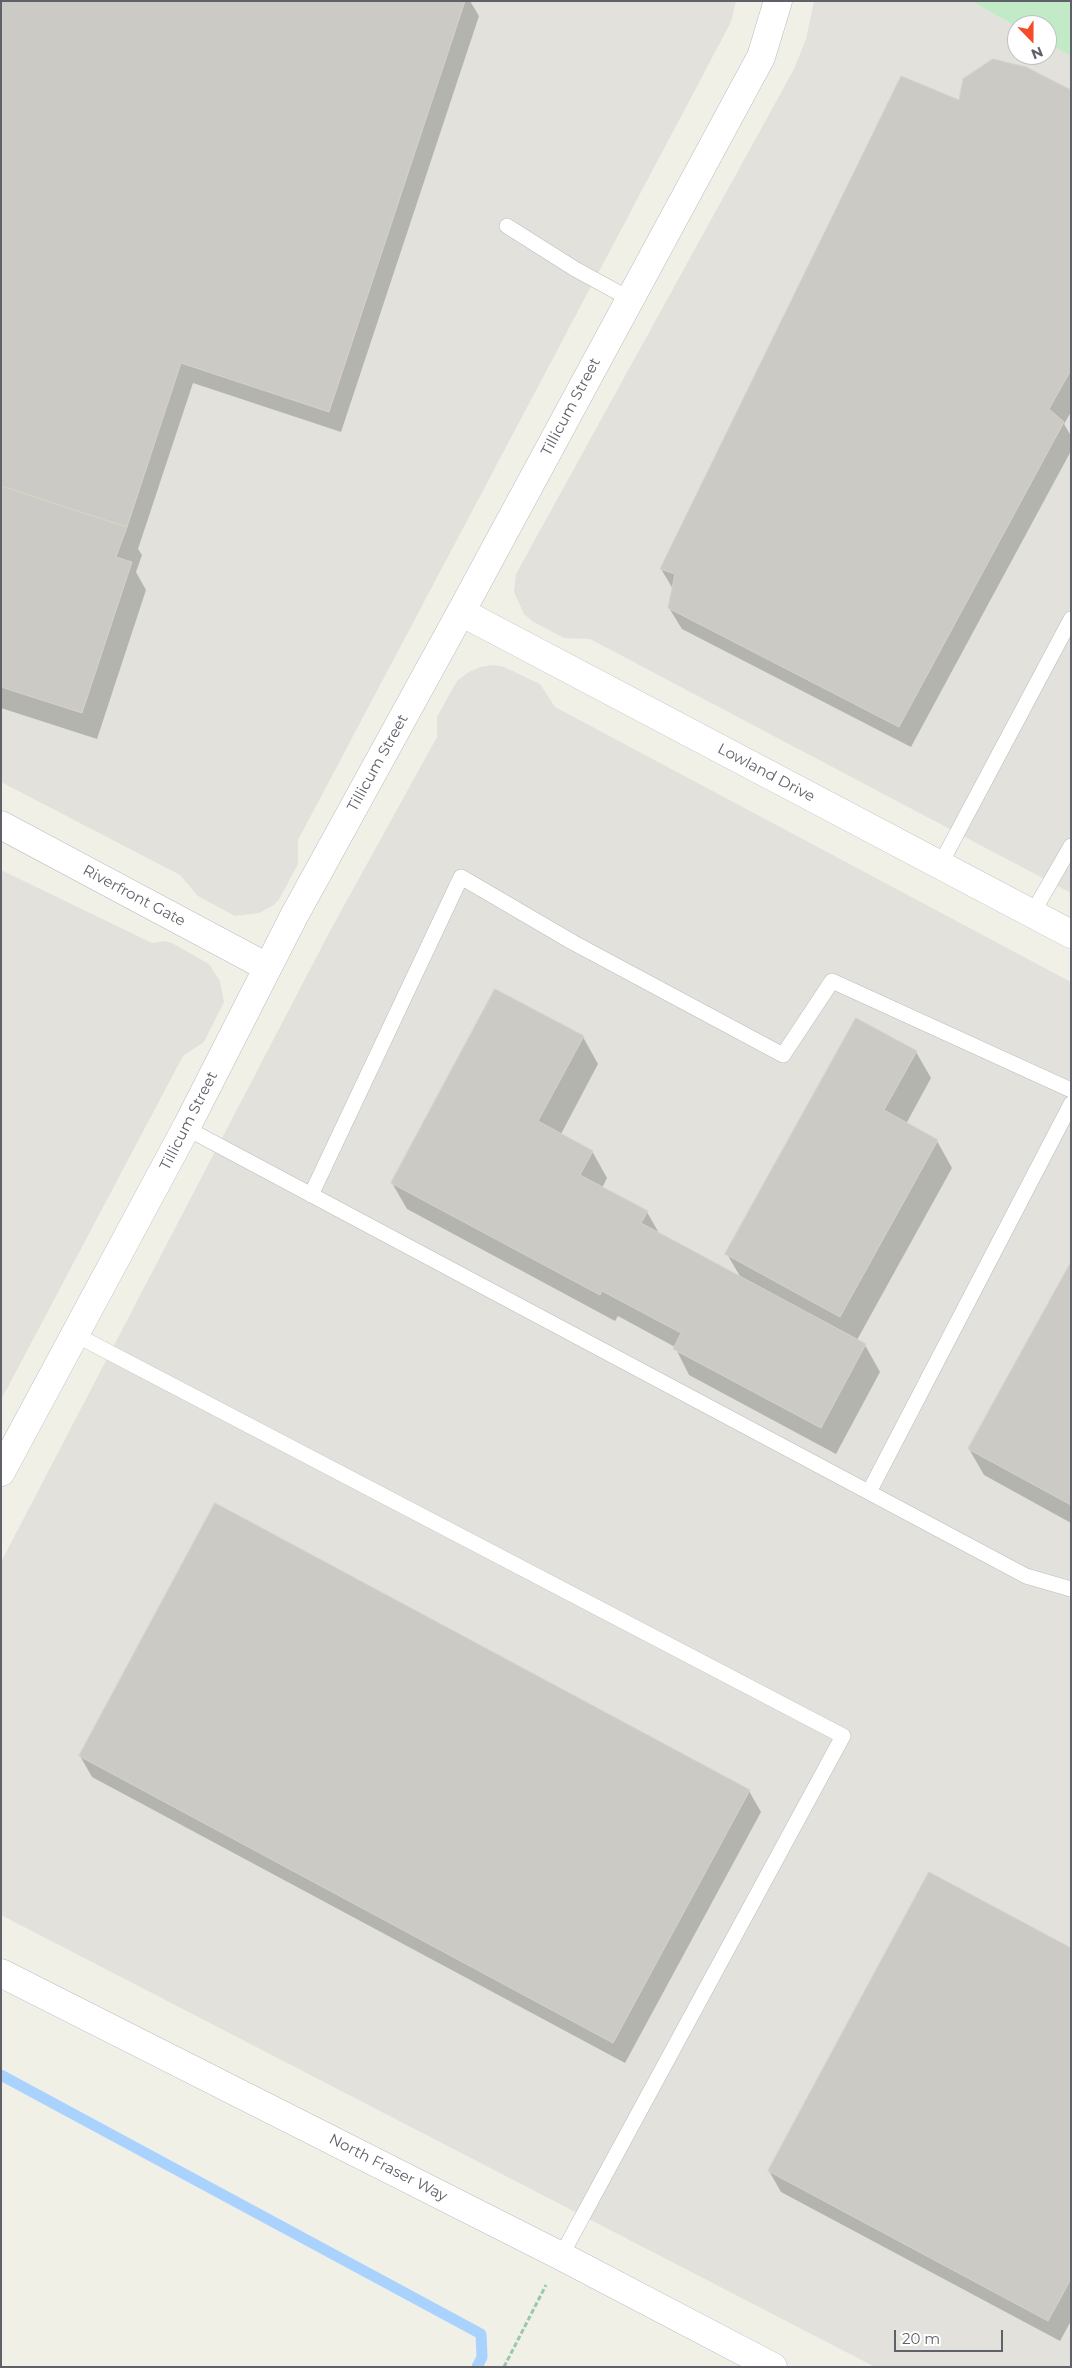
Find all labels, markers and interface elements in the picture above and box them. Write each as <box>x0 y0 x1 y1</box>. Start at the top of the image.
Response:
north arrow <box>1007 15 1057 65</box>
text: N <box>1029 43 1046 63</box>
street label: Tillicum Street <box>538 355 604 459</box>
street label: Tillicum Street <box>344 711 412 815</box>
street label: Lowland Drive <box>714 740 818 806</box>
street label: Riverfront Gate <box>80 861 188 931</box>
street label: Tillicum Street <box>156 1069 222 1173</box>
street label: North Fraser Way <box>326 2130 450 2206</box>
scale bar <box>897 2320 1006 2352</box>
text: 20 m <box>902 2329 940 2348</box>

